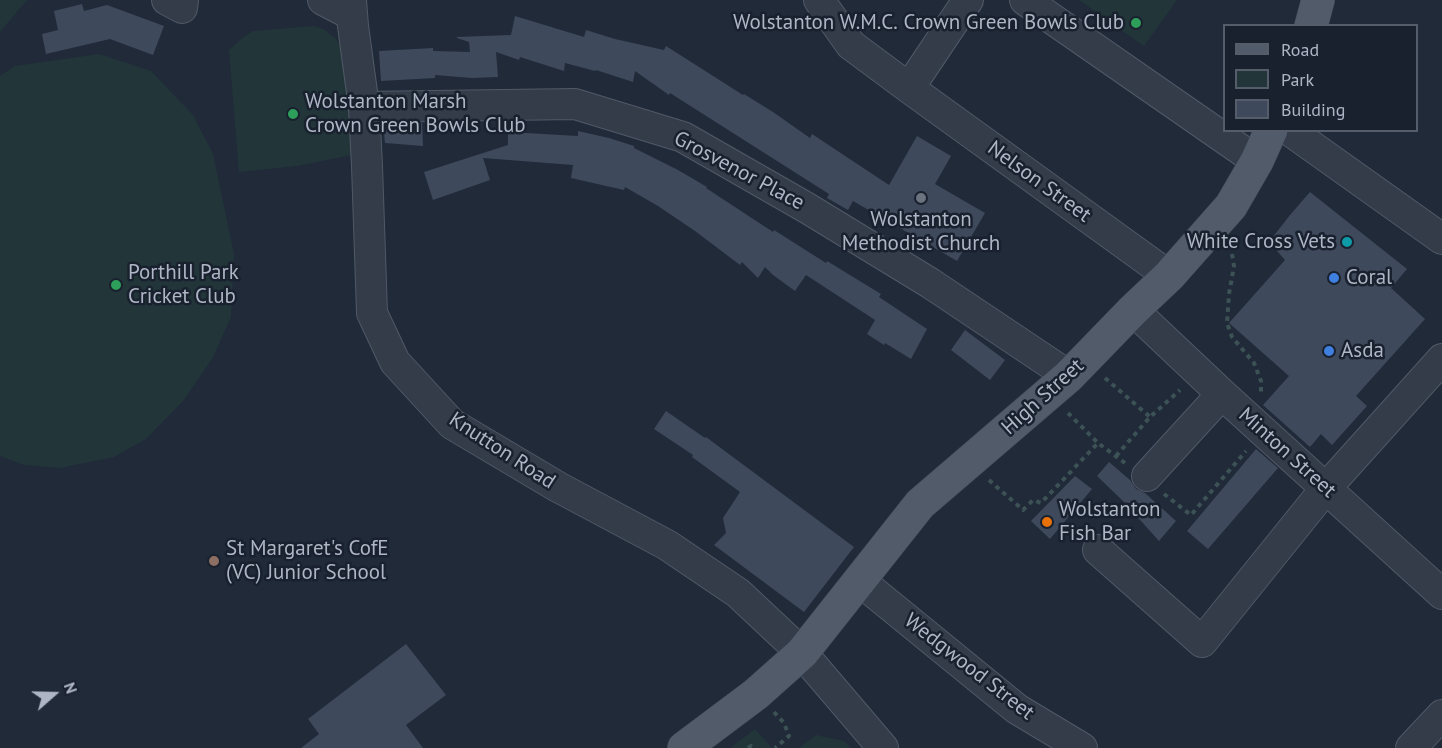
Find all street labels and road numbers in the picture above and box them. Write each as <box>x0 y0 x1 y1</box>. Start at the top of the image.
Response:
street label: Grosvenor Place <box>669 126 809 216</box>
street label: Nelson Street <box>982 136 1096 228</box>
street label: High Street <box>997 354 1089 440</box>
street label: Minton Street <box>1233 403 1341 503</box>
street label: Knutton Road <box>444 407 560 495</box>
street label: Wedgwood Street <box>899 608 1039 726</box>

